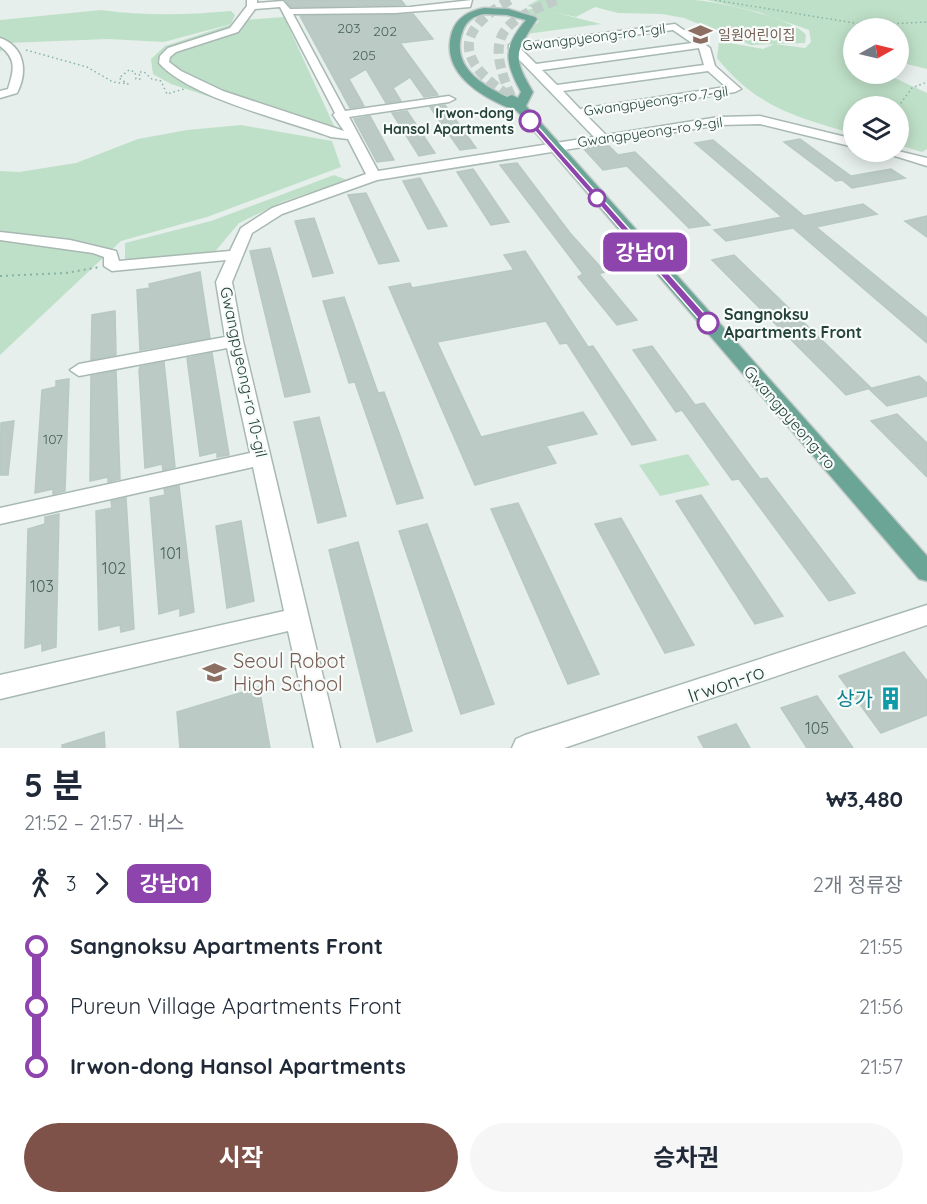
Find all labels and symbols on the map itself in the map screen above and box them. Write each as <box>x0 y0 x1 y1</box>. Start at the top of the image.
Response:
north arrow <box>843 18 909 84</box>
house number: 203 <box>337 19 361 37</box>
street label: Gwangpyeong-ro 1-gil <box>522 19 666 55</box>
house number: 202 <box>373 22 397 40</box>
school or university icon: 일원어린이집 <box>687 22 713 48</box>
place label: 일원어린이집 <box>718 26 795 44</box>
house number: 205 <box>352 46 376 64</box>
street label: Gwangpyeong-ro 7-gil <box>583 82 729 120</box>
place label: Irwon-dong Hansol Apartments <box>383 104 514 138</box>
marker: Irwon-dong Hansol Apartments <box>519 110 541 132</box>
street label: Gwangpyeong-ro 9-gil <box>576 113 724 151</box>
unlabelled marker <box>588 189 606 207</box>
line badge: 강남01 <box>603 232 687 272</box>
street label: Gwangpyeong-ro 10-gil <box>216 285 272 459</box>
place label: Sangnoksu Apartments Front <box>724 304 862 342</box>
marker: Sangnoksu Apartments Front <box>697 312 719 334</box>
street label: Gwangpyeong-ro <box>740 361 840 473</box>
house number: 107 <box>43 430 63 448</box>
house number: 101 <box>160 543 182 563</box>
house number: 102 <box>102 558 126 578</box>
house number: 103 <box>30 576 54 596</box>
place label: Seoul Robot High School <box>233 648 346 696</box>
street label: Irwon-ro <box>684 658 768 708</box>
school or university icon: Seoul Robot High School <box>202 659 228 685</box>
building icon: 상가 <box>878 685 904 711</box>
place label: 상가 <box>836 686 873 711</box>
house number: 105 <box>805 718 829 738</box>

